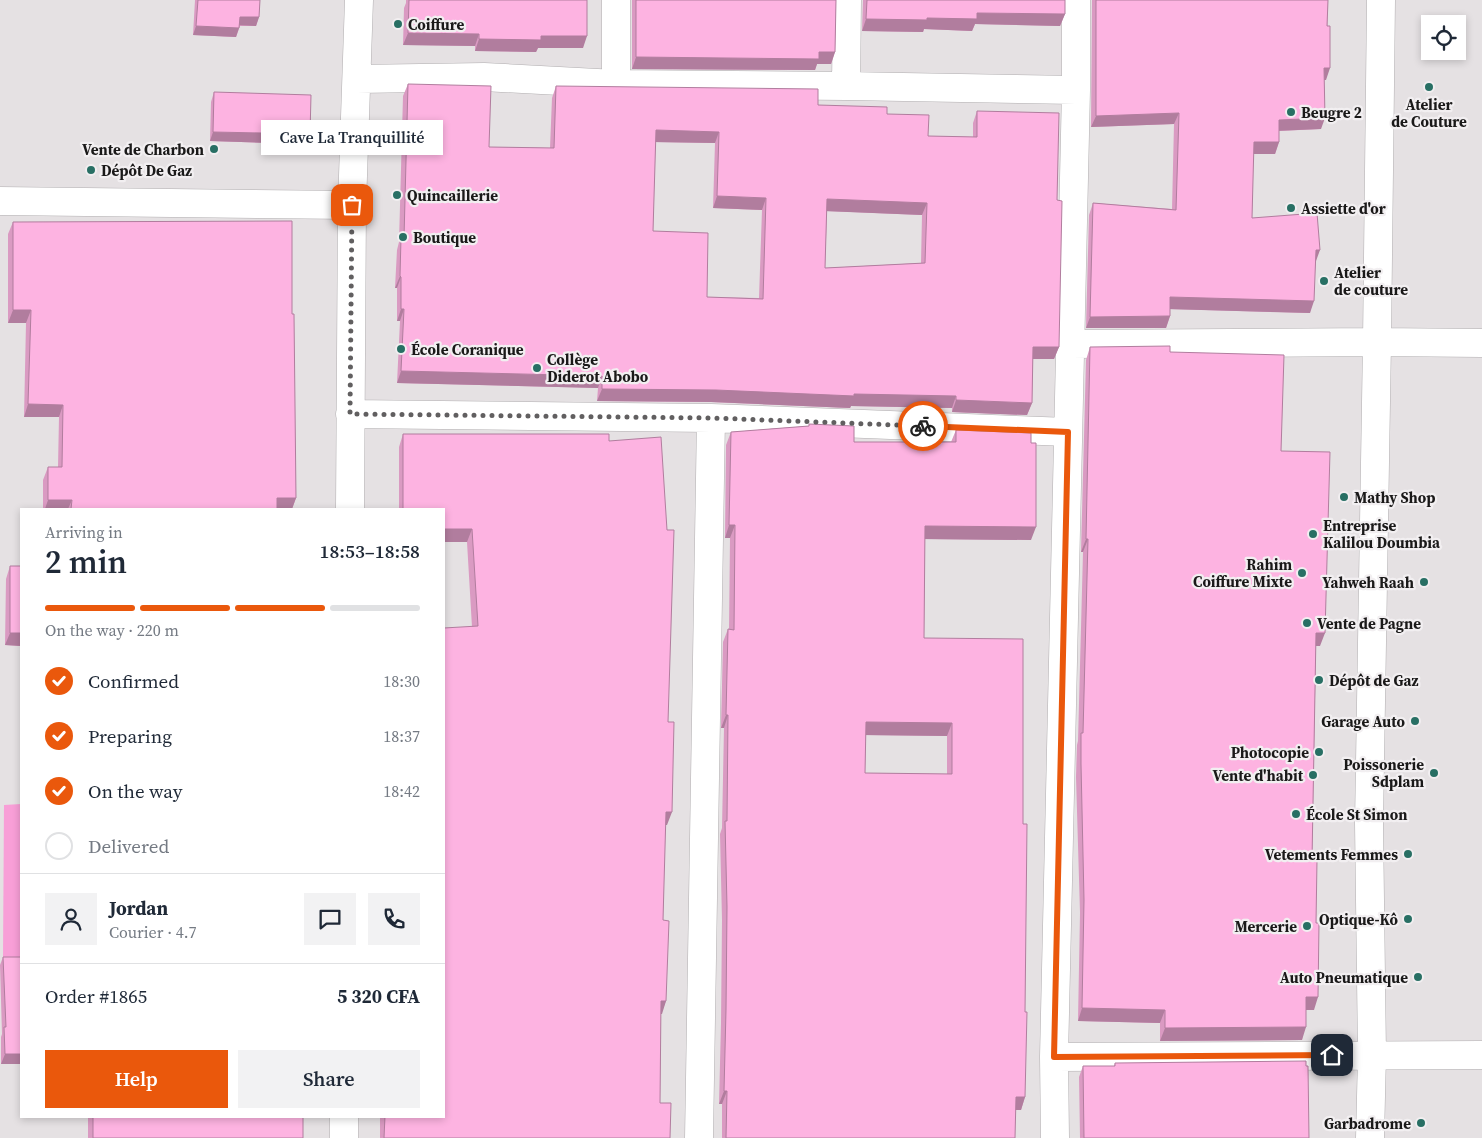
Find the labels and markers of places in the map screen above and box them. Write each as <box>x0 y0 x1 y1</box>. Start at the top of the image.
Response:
place label: Coiffure <box>408 14 464 35</box>
marker: Coiffure <box>392 18 404 30</box>
marker: Atelier de Couture <box>1423 81 1435 93</box>
place label: Atelier de Couture <box>1391 94 1467 132</box>
place label: Beugre 2 <box>1301 102 1362 123</box>
marker: Beugre 2 <box>1285 106 1297 118</box>
callout: Cave La Tranquillité <box>261 120 443 155</box>
place label: Vente de Charbon <box>82 139 204 160</box>
marker: Vente de Charbon <box>208 143 220 155</box>
place label: Dépôt De Gaz <box>101 160 192 181</box>
marker: Dépôt De Gaz <box>85 164 97 176</box>
pin <box>331 184 373 226</box>
place label: Quincaillerie <box>407 185 498 206</box>
marker: Quincaillerie <box>391 189 403 201</box>
place label: Assiette d'or <box>1301 198 1386 219</box>
marker: Assiette d'or <box>1285 202 1297 214</box>
place label: Boutique <box>413 227 476 248</box>
marker: Boutique <box>397 231 409 243</box>
place label: Atelier de couture <box>1334 262 1408 300</box>
marker: Atelier de couture <box>1318 275 1330 287</box>
place label: École Coranique <box>411 339 524 360</box>
marker: École Coranique <box>395 343 407 355</box>
place label: Collège Diderot Abobo <box>547 349 649 387</box>
marker: Collège Diderot Abobo <box>531 362 543 374</box>
place label: Mathy Shop <box>1354 487 1435 508</box>
marker: Mathy Shop <box>1338 491 1350 503</box>
place label: Entreprise Kalilou Doumbia <box>1323 515 1441 553</box>
marker: Entreprise Kalilou Doumbia <box>1307 528 1319 540</box>
place label: Rahim Coiffure Mixte <box>1193 554 1292 592</box>
marker: Rahim Coiffure Mixte <box>1296 567 1308 579</box>
place label: Yahweh Raah <box>1322 572 1414 593</box>
marker: Yahweh Raah <box>1418 576 1430 588</box>
place label: Vente de Pagne <box>1317 613 1421 634</box>
marker: Vente de Pagne <box>1301 617 1313 629</box>
place label: Dépôt de Gaz <box>1329 670 1418 691</box>
marker: Dépôt de Gaz <box>1313 674 1325 686</box>
place label: Garage Auto <box>1321 711 1406 732</box>
marker: Garage Auto <box>1409 715 1421 727</box>
place label: Photocopie <box>1231 742 1309 763</box>
marker: Photocopie <box>1313 746 1325 758</box>
place label: Poissonerie Sdplam <box>1343 754 1424 792</box>
place label: Vente d'habit <box>1213 765 1304 786</box>
marker: Poissonerie Sdplam <box>1428 767 1440 779</box>
marker: Vente d'habit <box>1307 769 1319 781</box>
place label: École St Simon <box>1306 804 1407 825</box>
marker: École St Simon <box>1290 808 1302 820</box>
place label: Vetements Femmes <box>1265 844 1398 865</box>
marker: Vetements Femmes <box>1402 848 1414 860</box>
place label: Optique-Kô <box>1319 909 1399 930</box>
marker: Optique-Kô <box>1402 913 1414 925</box>
place label: Mercerie <box>1234 916 1297 937</box>
marker: Mercerie <box>1301 920 1313 932</box>
place label: Auto Pneumatique <box>1280 967 1408 988</box>
marker: Auto Pneumatique <box>1412 971 1424 983</box>
pin <box>1311 1034 1353 1076</box>
place label: Garbadrome <box>1324 1113 1411 1134</box>
marker: Garbadrome <box>1415 1117 1427 1129</box>

